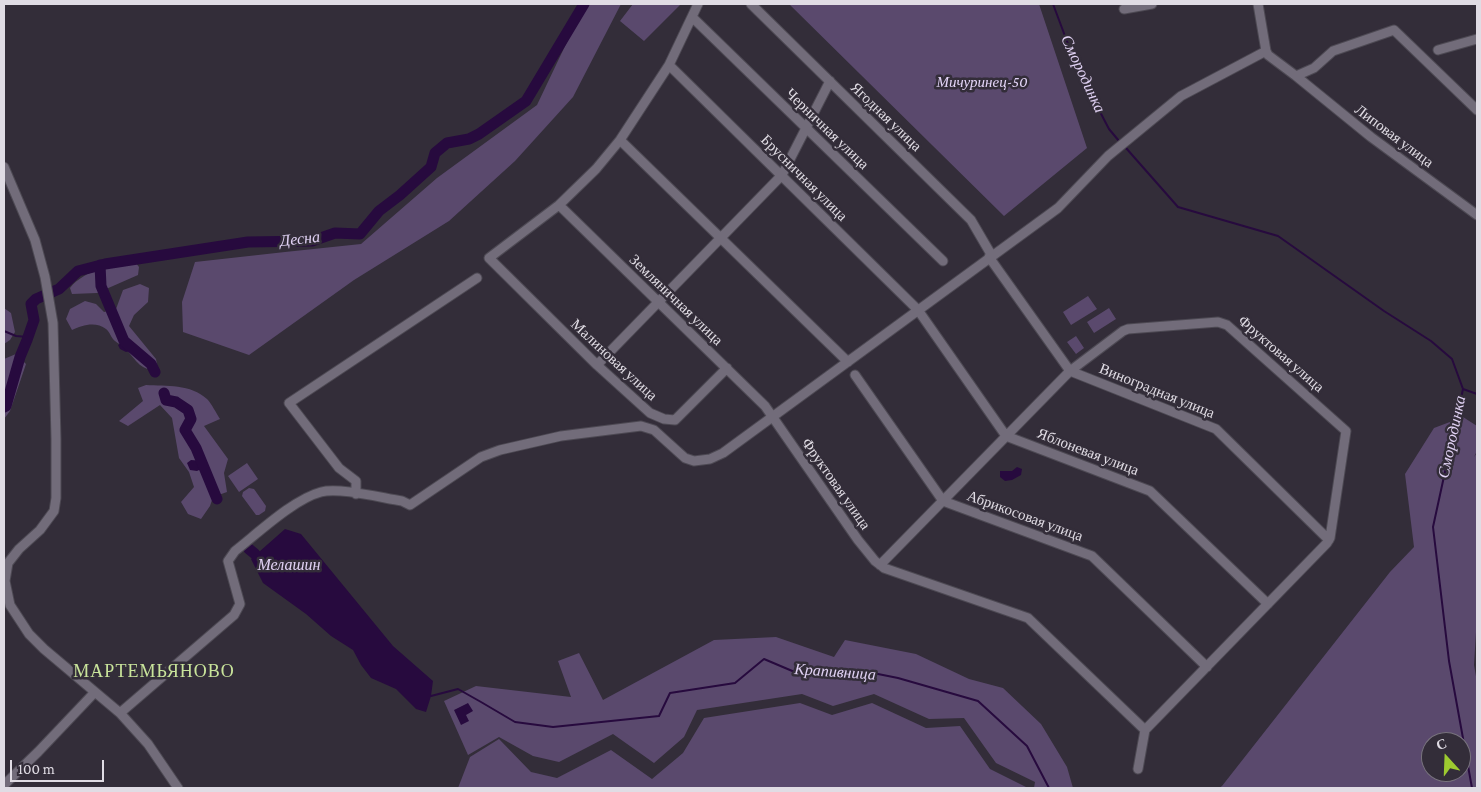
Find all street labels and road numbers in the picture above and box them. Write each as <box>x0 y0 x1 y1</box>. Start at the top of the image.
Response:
street label: Ягодная улица <box>847 79 925 155</box>
street label: Черничная улица <box>782 85 872 173</box>
street label: Липовая улица <box>1351 101 1437 171</box>
street label: Брусничная улица <box>757 131 851 225</box>
street label: Земляничная улица <box>625 251 727 349</box>
street label: Фруктовая улица <box>1234 312 1328 396</box>
street label: Малиновая улица <box>567 315 661 405</box>
street label: Виноградная улица <box>1097 360 1217 422</box>
street label: Яблоневая улица <box>1035 424 1141 480</box>
street label: Фруктовая улица <box>798 435 874 533</box>
street label: Абрикосовая улица <box>965 487 1085 545</box>

